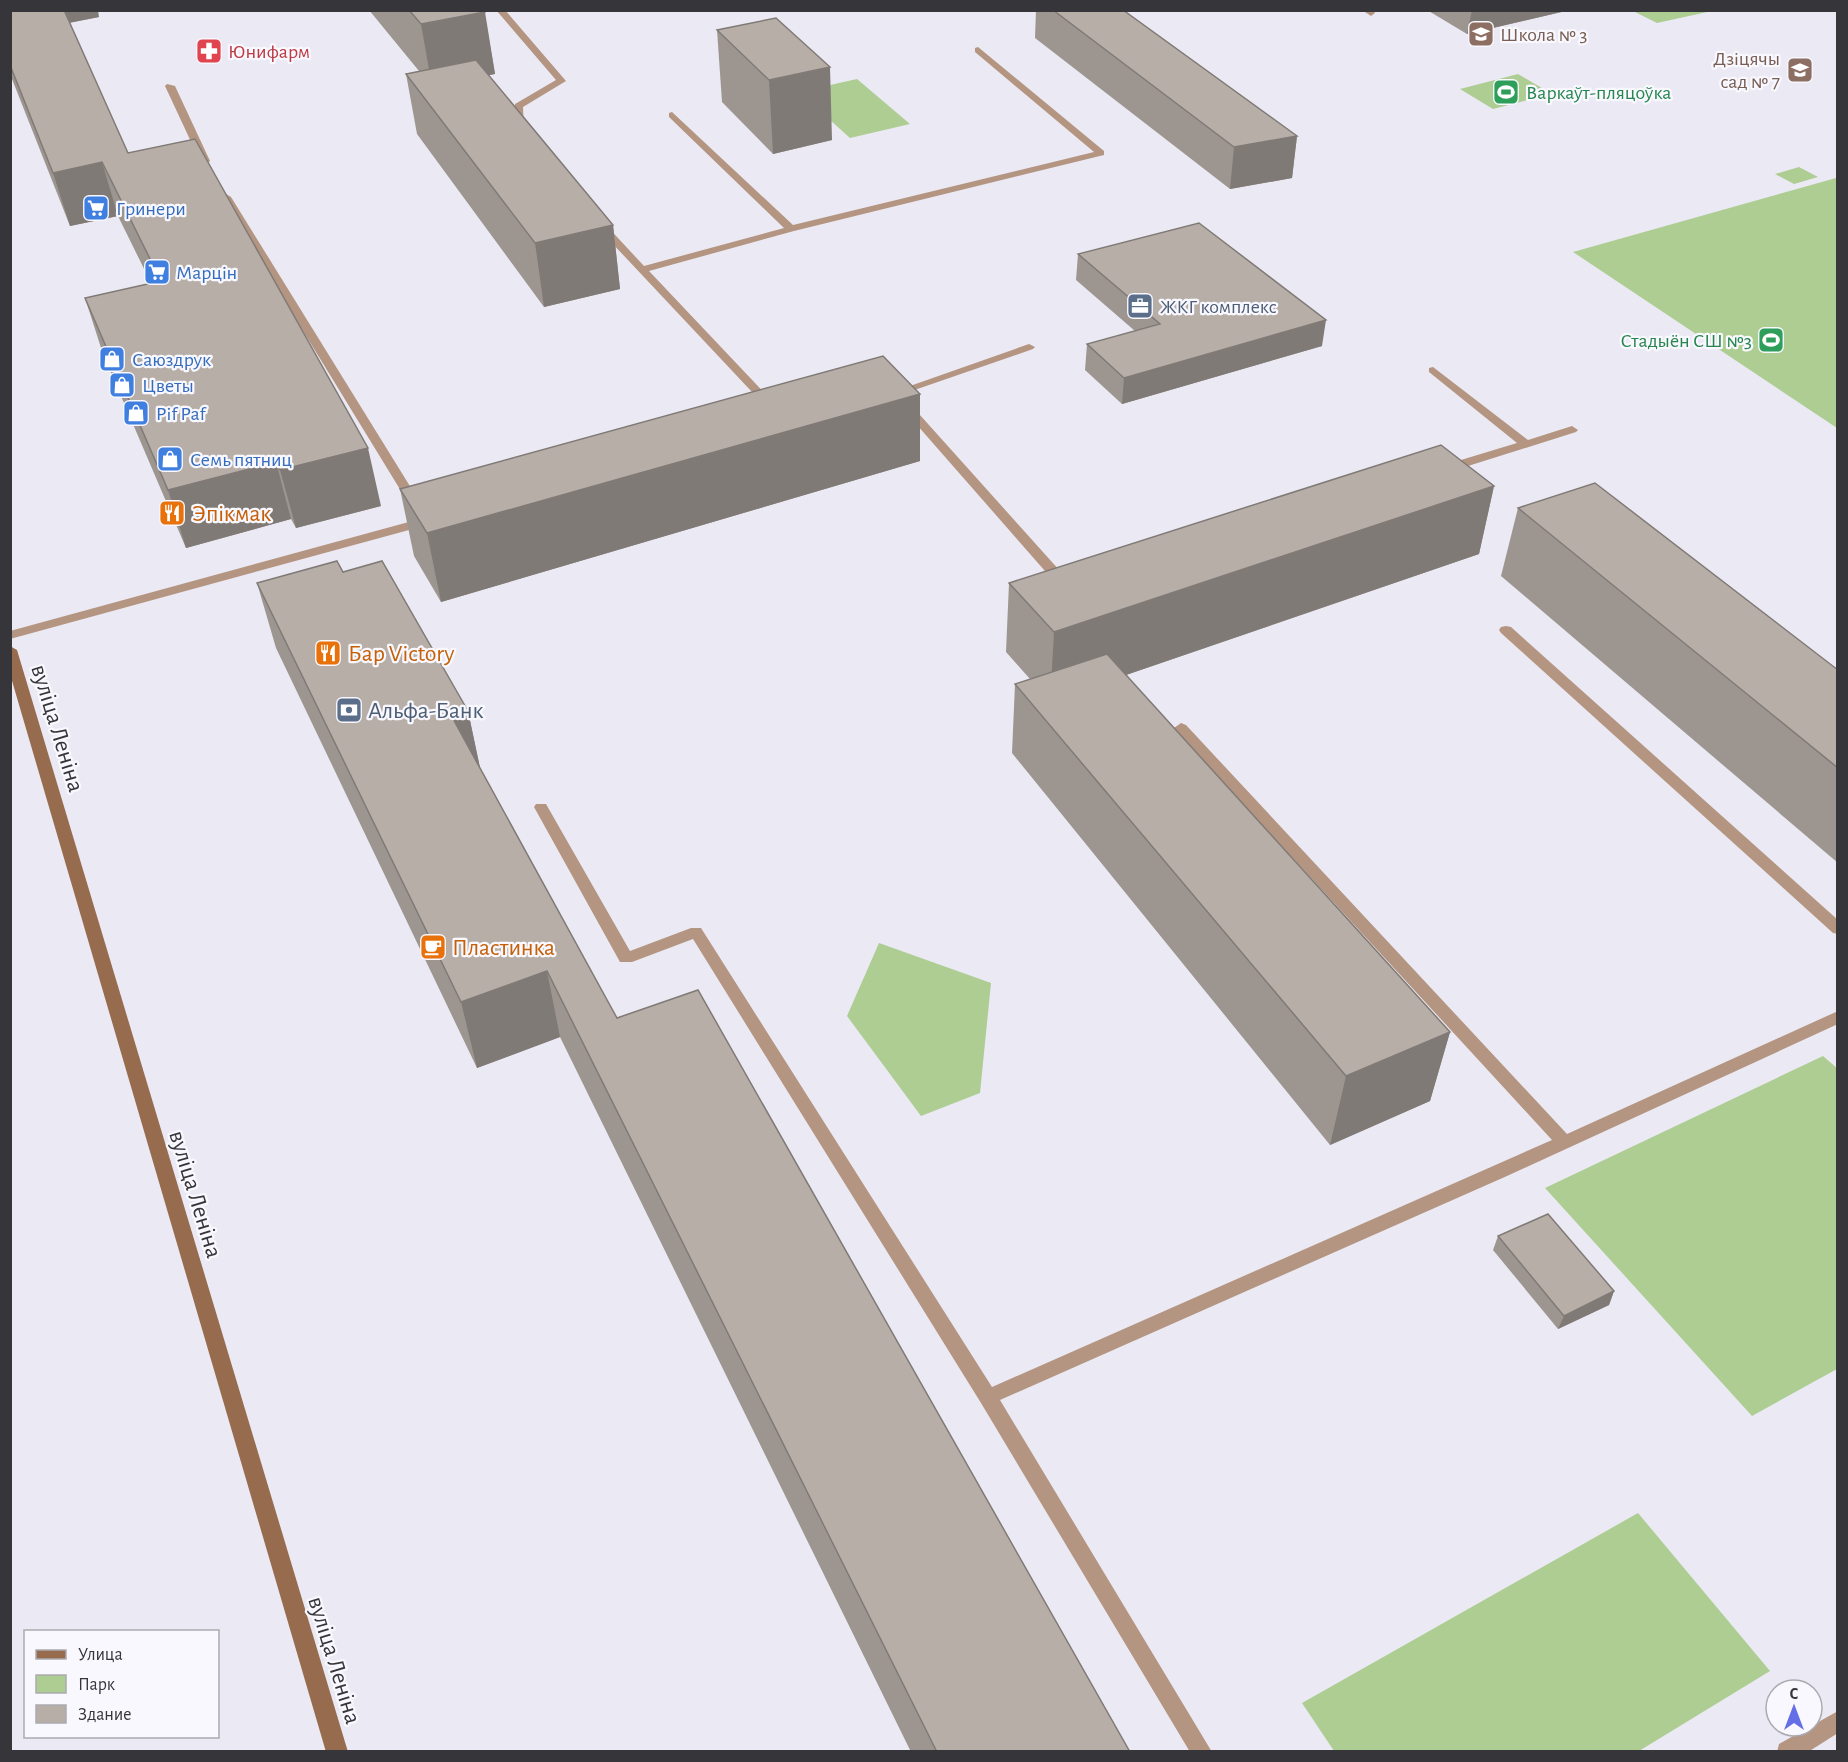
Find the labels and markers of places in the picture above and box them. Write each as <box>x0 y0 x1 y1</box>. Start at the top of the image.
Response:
school or university icon: Школа № 3 <box>1466 19 1496 49</box>
place label: Школа № 3 <box>1500 25 1588 45</box>
pharmacy icon: Юнифарм <box>194 36 224 66</box>
place label: Юнифарм <box>228 42 310 62</box>
place label: Дзіцячы сад № 7 <box>1713 49 1780 92</box>
school or university icon: Дзіцячы сад № 7 <box>1785 55 1815 85</box>
sports icon: Варкаўт-пляцоўка <box>1491 77 1521 107</box>
place label: Варкаўт-пляцоўка <box>1526 83 1671 103</box>
supermarket icon: Гринери <box>81 193 111 223</box>
place label: Гринери <box>116 199 186 219</box>
supermarket icon: Марцін <box>142 257 172 287</box>
place label: Марцін <box>176 263 237 283</box>
office icon: ЖКГ комплекс <box>1125 291 1155 321</box>
place label: ЖКГ комплекс <box>1160 297 1277 317</box>
sports icon: Стадыён СШ №3 <box>1756 325 1786 355</box>
place label: Стадыён СШ №3 <box>1621 331 1752 351</box>
shop icon: Саюздрук <box>97 344 127 374</box>
place label: Саюздрук <box>132 350 211 370</box>
shop icon: Цветы <box>107 370 137 400</box>
place label: Цветы <box>142 376 194 396</box>
shop icon: Pif Paf <box>121 398 151 428</box>
place label: Pif Paf <box>156 404 207 424</box>
shop icon: Семь пятниц <box>155 444 185 474</box>
place label: Семь пятниц <box>190 450 292 470</box>
restaurant icon: Эпікмак <box>157 498 187 528</box>
place label: Эпікмак <box>192 502 271 526</box>
restaurant icon: Бар Victory <box>313 638 343 668</box>
place label: Бар Victory <box>348 642 455 666</box>
bank icon: Альфа-Банк <box>334 695 364 725</box>
place label: Альфа-Банк <box>368 699 483 723</box>
cafe icon: Пластинка <box>418 932 448 962</box>
place label: Пластинка <box>452 936 555 960</box>

